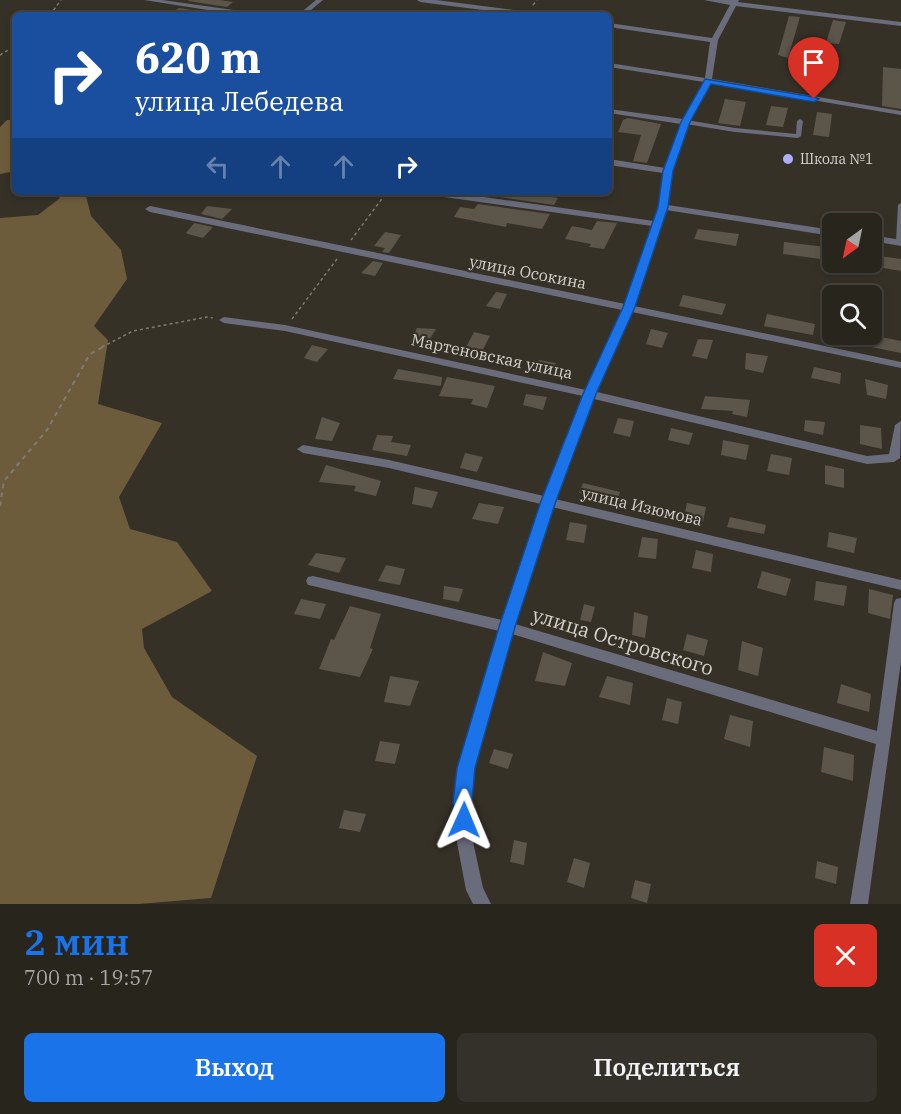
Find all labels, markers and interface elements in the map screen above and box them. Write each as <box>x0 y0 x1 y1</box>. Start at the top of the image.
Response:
text: 620 m <box>135 30 261 85</box>
icon: right <box>36 36 114 114</box>
pin <box>788 37 839 99</box>
icon: arrive <box>797 46 830 79</box>
text: улица Лебедева <box>135 83 344 118</box>
icon: left <box>201 150 234 183</box>
icon: ahead <box>264 150 297 183</box>
icon: ahead <box>327 150 360 183</box>
icon: right <box>390 150 423 183</box>
place label: Школа №1 <box>800 150 873 168</box>
marker: Школа №1 <box>781 152 795 166</box>
north arrow <box>822 213 882 273</box>
map controls <box>822 213 882 345</box>
street label: улица Осокина <box>468 251 588 293</box>
button: search <box>822 285 882 345</box>
street label: Мартеновская улица <box>409 329 575 383</box>
street label: улица Изюмова <box>580 482 705 530</box>
street label: улица Островского <box>529 601 717 681</box>
position arrow <box>432 788 496 852</box>
text: 2 мин <box>24 918 129 965</box>
button: close <box>814 924 877 987</box>
text: 700 m · 19:57 <box>24 964 153 991</box>
button: Выход <box>24 1033 445 1102</box>
button: Поделиться <box>457 1033 877 1102</box>

